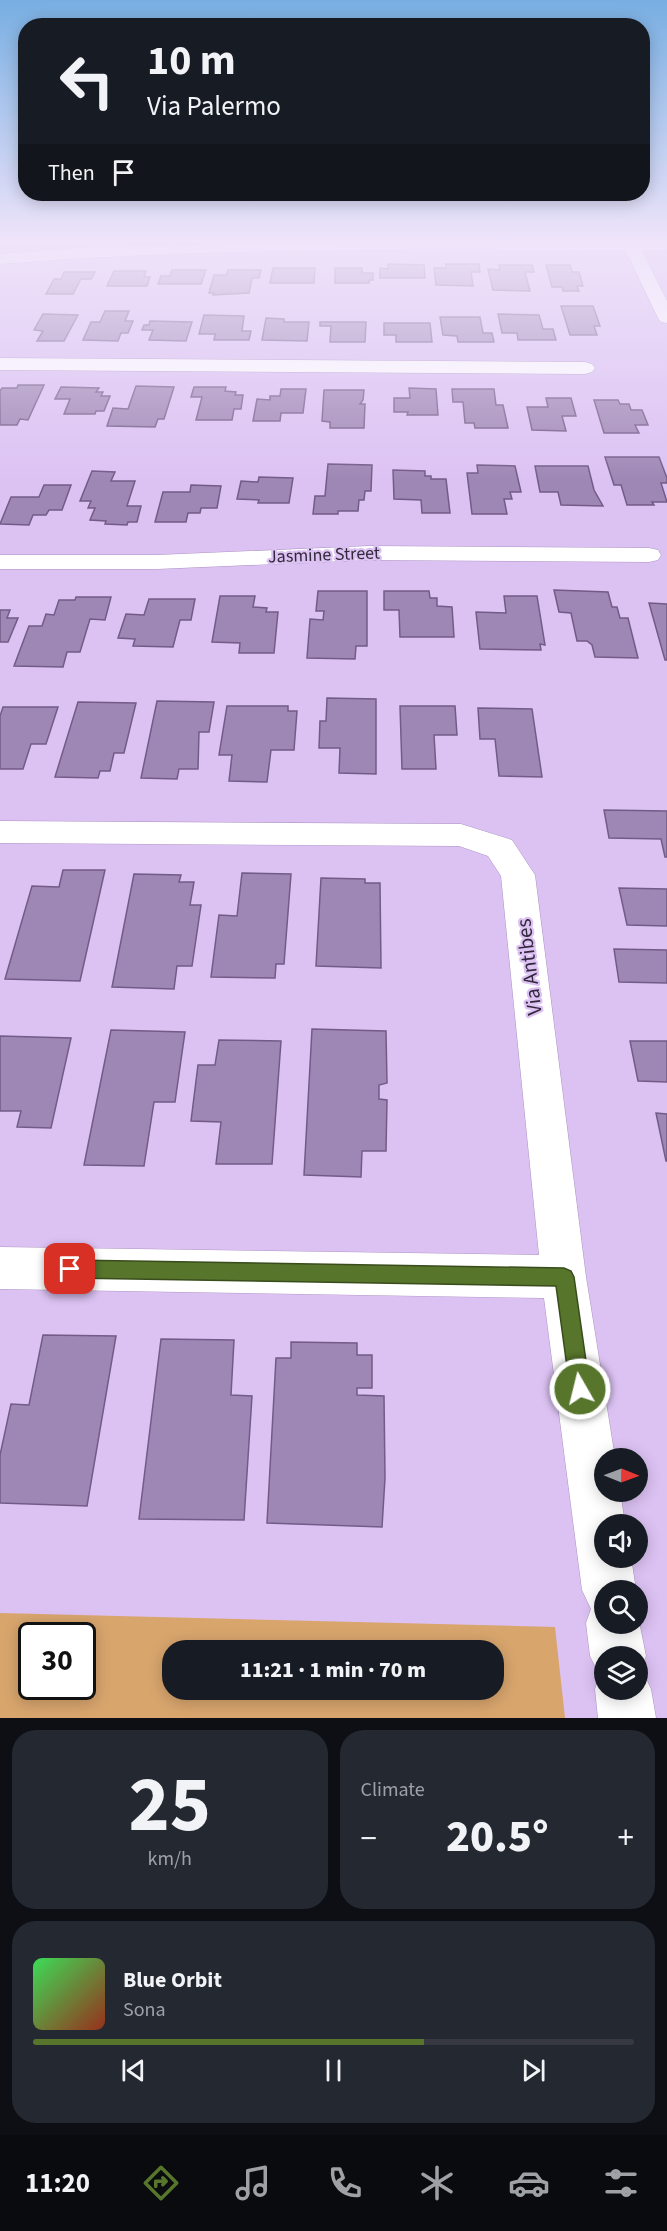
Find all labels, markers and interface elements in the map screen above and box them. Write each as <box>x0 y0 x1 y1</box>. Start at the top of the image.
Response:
text: 10 m <box>147 31 236 91</box>
icon: left <box>48 42 126 120</box>
text: Via Palermo <box>147 87 281 126</box>
icon: arrive <box>107 156 140 189</box>
text: Then <box>48 157 95 189</box>
street label: Jasmine Street <box>268 541 380 569</box>
street label: Via Antibes <box>508 917 550 1017</box>
pin <box>44 1243 95 1294</box>
icon: arrive <box>53 1252 86 1285</box>
position arrow <box>548 1357 612 1421</box>
north arrow <box>594 1448 648 1502</box>
map controls <box>594 1448 648 1700</box>
button: sound <box>594 1514 648 1568</box>
button: search <box>594 1580 648 1634</box>
speed limit sign: 30 <box>18 1622 96 1700</box>
button: layers <box>594 1646 648 1700</box>
text: 11:21 · 1 min · 70 m <box>240 1654 426 1686</box>
text: 25 <box>129 1750 211 1861</box>
text: Climate <box>361 1776 425 1804</box>
text: 20.5° <box>446 1805 549 1869</box>
text: − <box>361 1815 377 1862</box>
text: + <box>618 1815 634 1862</box>
text: km/h <box>148 1845 192 1873</box>
text: Blue Orbit <box>123 1964 222 1996</box>
text: Sona <box>123 1996 166 2024</box>
icon: previous <box>117 2054 150 2087</box>
icon: pause <box>317 2054 350 2087</box>
icon: next <box>517 2054 550 2087</box>
icon: directions <box>140 2162 182 2204</box>
icon: music <box>232 2162 274 2204</box>
icon: phone <box>324 2162 366 2204</box>
icon: climate <box>416 2162 458 2204</box>
icon: car <box>508 2162 550 2204</box>
icon: filters <box>600 2162 642 2204</box>
text: 11:20 <box>25 2164 90 2203</box>

